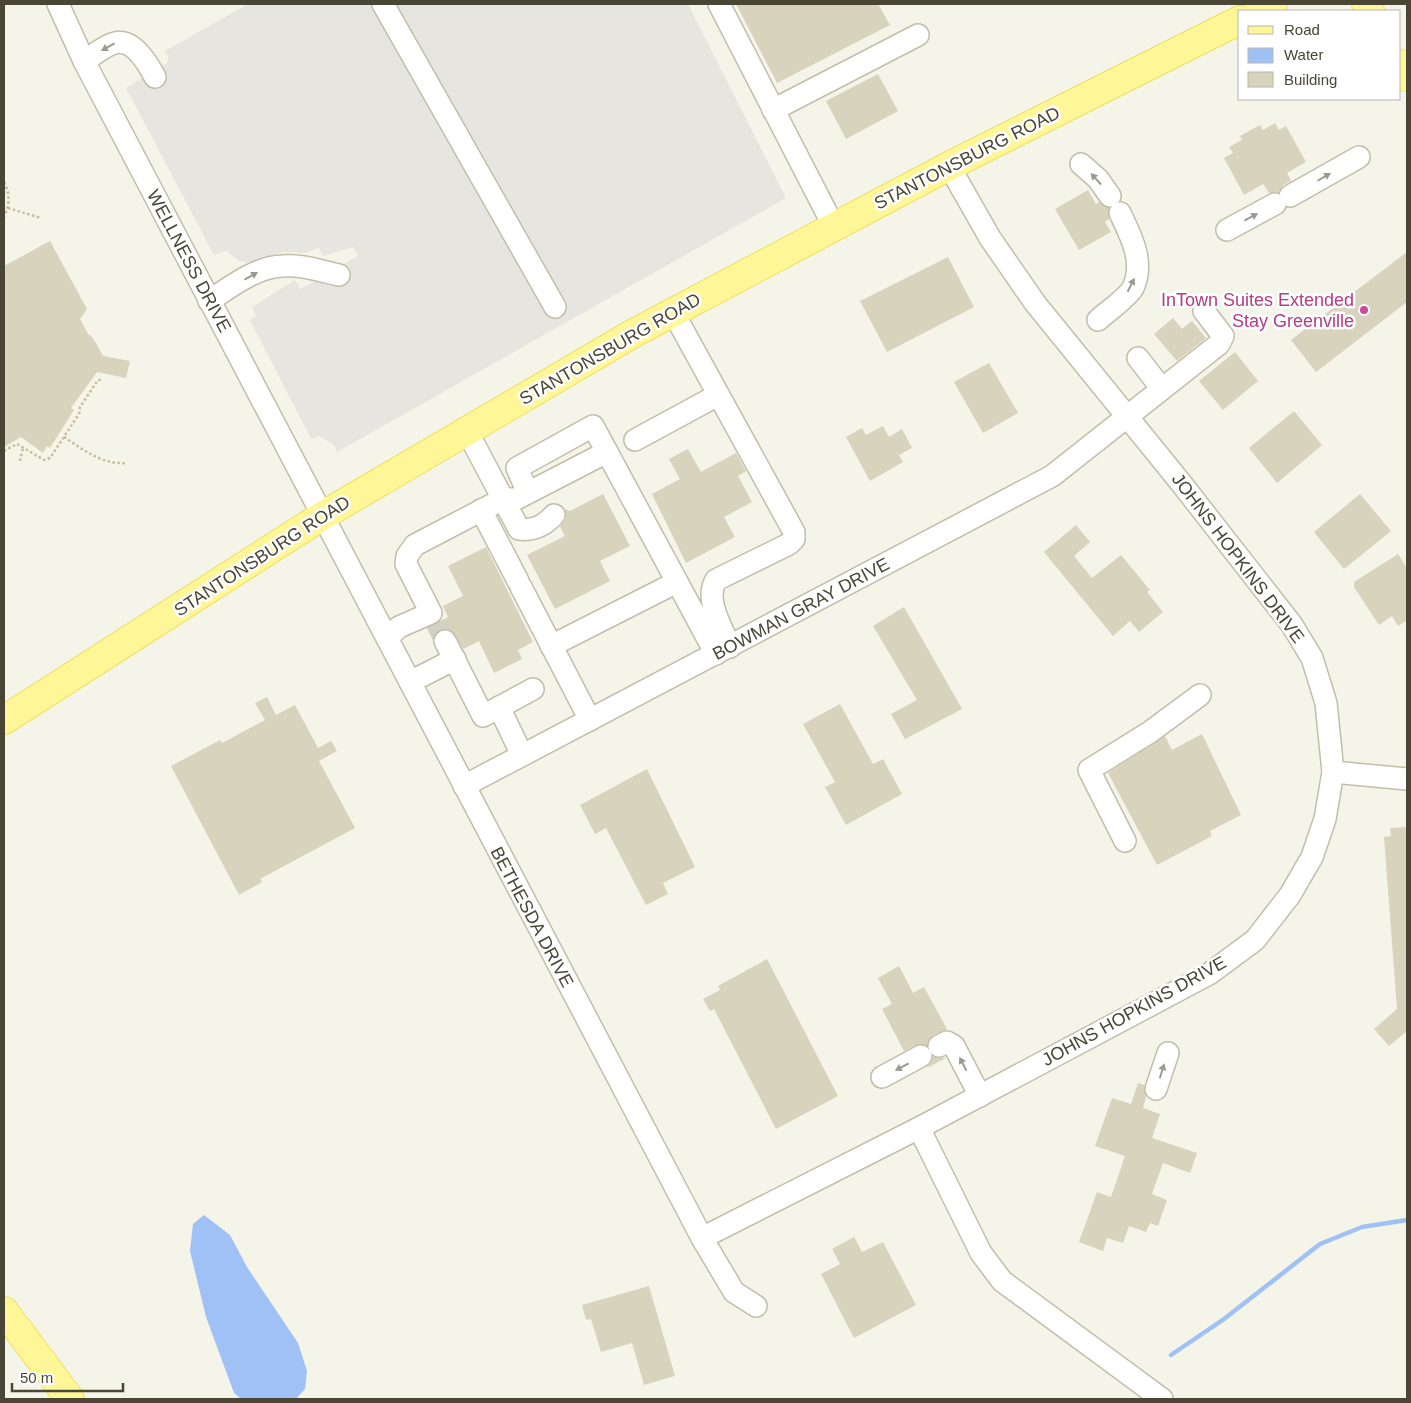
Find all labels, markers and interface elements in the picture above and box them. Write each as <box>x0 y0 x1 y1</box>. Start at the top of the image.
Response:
legend <box>1238 10 1401 100</box>
text: Road <box>1284 21 1320 38</box>
one-way arrow <box>101 43 116 51</box>
text: Water <box>1284 46 1323 63</box>
text: Building <box>1284 71 1337 88</box>
street label: STANTONSBURG ROAD <box>871 102 1063 214</box>
one-way arrow <box>1318 172 1331 181</box>
one-way arrow <box>1090 173 1102 185</box>
street label: WELLNESS DRIVE <box>143 187 235 335</box>
one-way arrow <box>1244 213 1258 221</box>
one-way arrow <box>245 271 258 280</box>
one-way arrow <box>1127 278 1136 293</box>
street label: STANTONSBURG ROAD <box>516 289 704 409</box>
place label: InTown Suites Extended Stay Greenville <box>1161 290 1354 331</box>
marker: InTown Suites Extended Stay Greenville <box>1358 304 1370 316</box>
street label: JOHNS HOPKINS DRIVE <box>1168 469 1308 647</box>
street label: STANTONSBURG ROAD <box>170 492 354 620</box>
street label: BOWMAN GRAY DRIVE <box>709 554 893 664</box>
street label: BETHESDA DRIVE <box>487 843 577 991</box>
street label: JOHNS HOPKINS DRIVE <box>1039 952 1229 1070</box>
one-way arrow <box>959 1056 967 1071</box>
one-way arrow <box>894 1063 909 1071</box>
one-way arrow <box>1159 1064 1167 1079</box>
scale bar <box>12 1360 124 1392</box>
text: 50 m <box>20 1369 53 1386</box>

